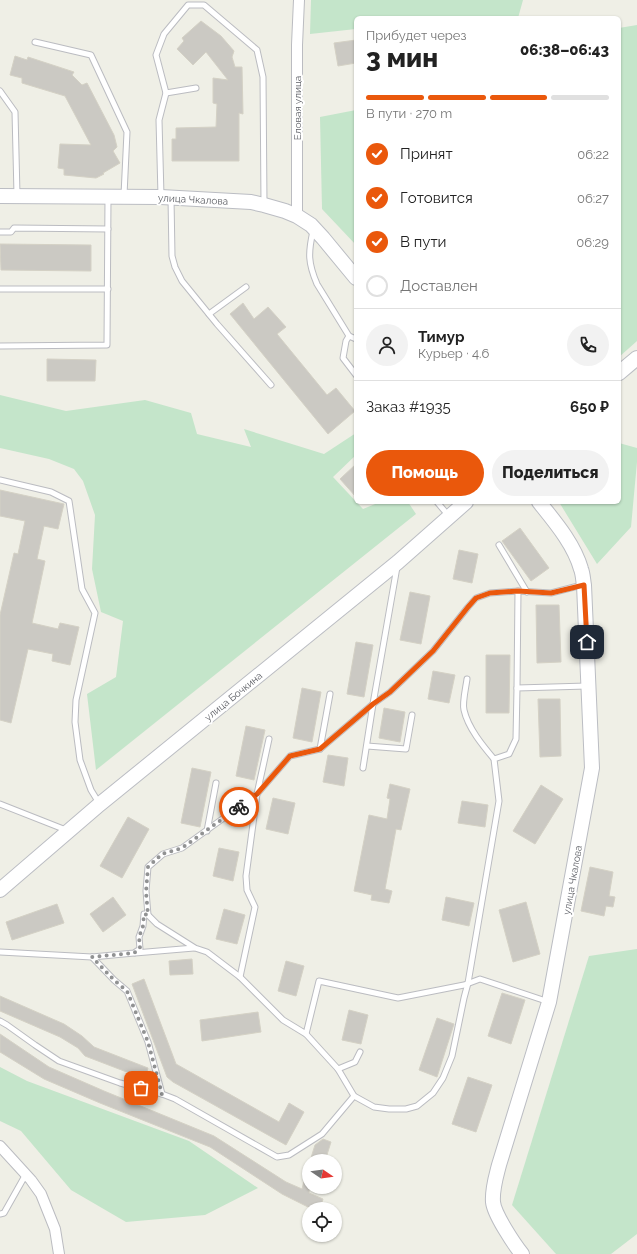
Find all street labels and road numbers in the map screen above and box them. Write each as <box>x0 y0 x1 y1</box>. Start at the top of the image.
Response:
street label: Еловая улица <box>292 76 303 140</box>
street label: улица Чкалова <box>158 192 228 207</box>
street label: улица Бочкина <box>202 670 264 723</box>
street label: улица Чкалова <box>561 844 584 916</box>

